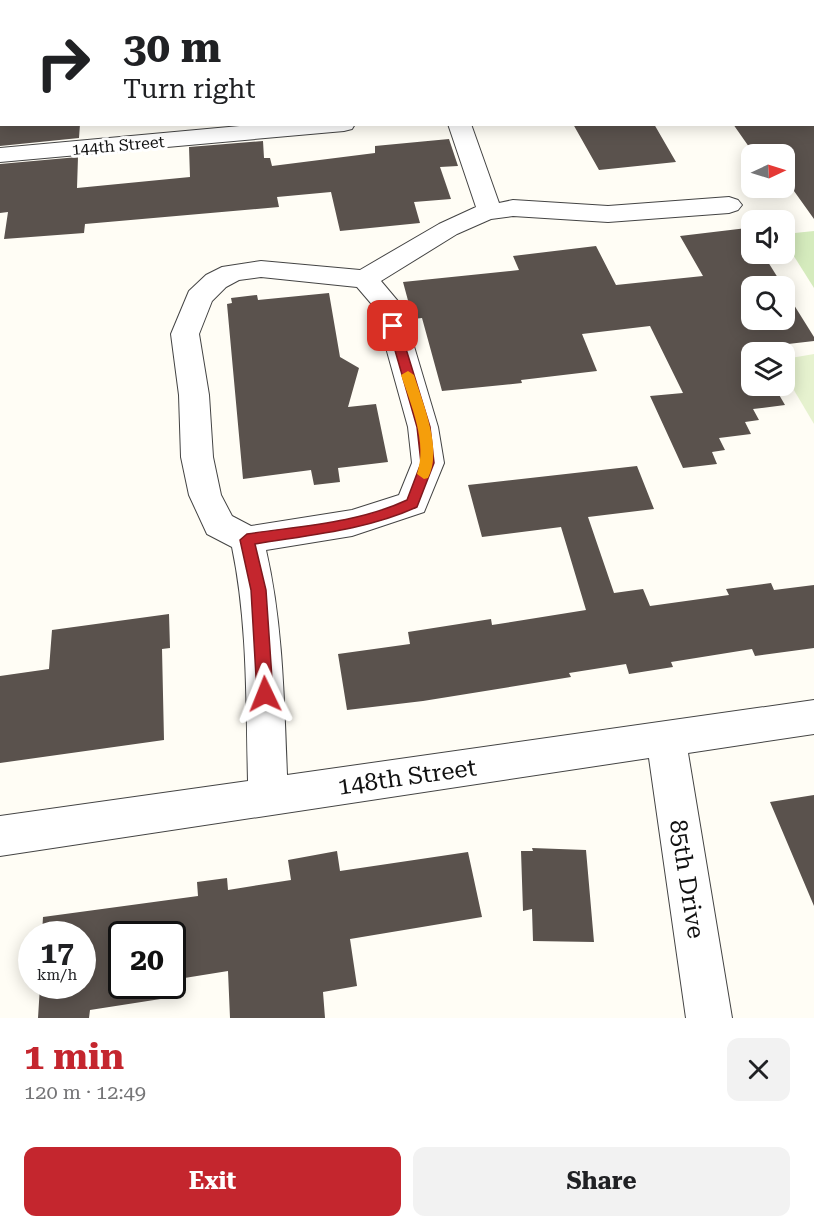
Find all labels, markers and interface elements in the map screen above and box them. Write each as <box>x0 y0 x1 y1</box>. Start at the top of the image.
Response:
text: 30 m <box>123 23 221 72</box>
icon: right <box>24 24 102 102</box>
text: Turn right <box>123 73 256 105</box>
street label: 144th Street <box>71 132 165 159</box>
north arrow <box>741 144 795 198</box>
map controls <box>741 144 795 396</box>
button: sound <box>741 210 795 264</box>
button: search <box>741 276 795 330</box>
pin <box>367 300 418 351</box>
icon: arrive <box>376 309 409 342</box>
button: layers <box>741 342 795 396</box>
position arrow <box>233 662 297 726</box>
street label: 148th Street <box>336 753 478 801</box>
street label: 85th Drive <box>664 818 710 940</box>
speed limit sign: 20 <box>108 921 186 999</box>
text: 17 <box>40 935 74 970</box>
text: km/h <box>37 966 77 984</box>
text: 1 min <box>24 1036 124 1078</box>
button: close <box>727 1038 790 1101</box>
text: 120 m · 12:49 <box>24 1080 146 1104</box>
button: Exit <box>24 1147 401 1216</box>
button: Share <box>413 1147 790 1216</box>

